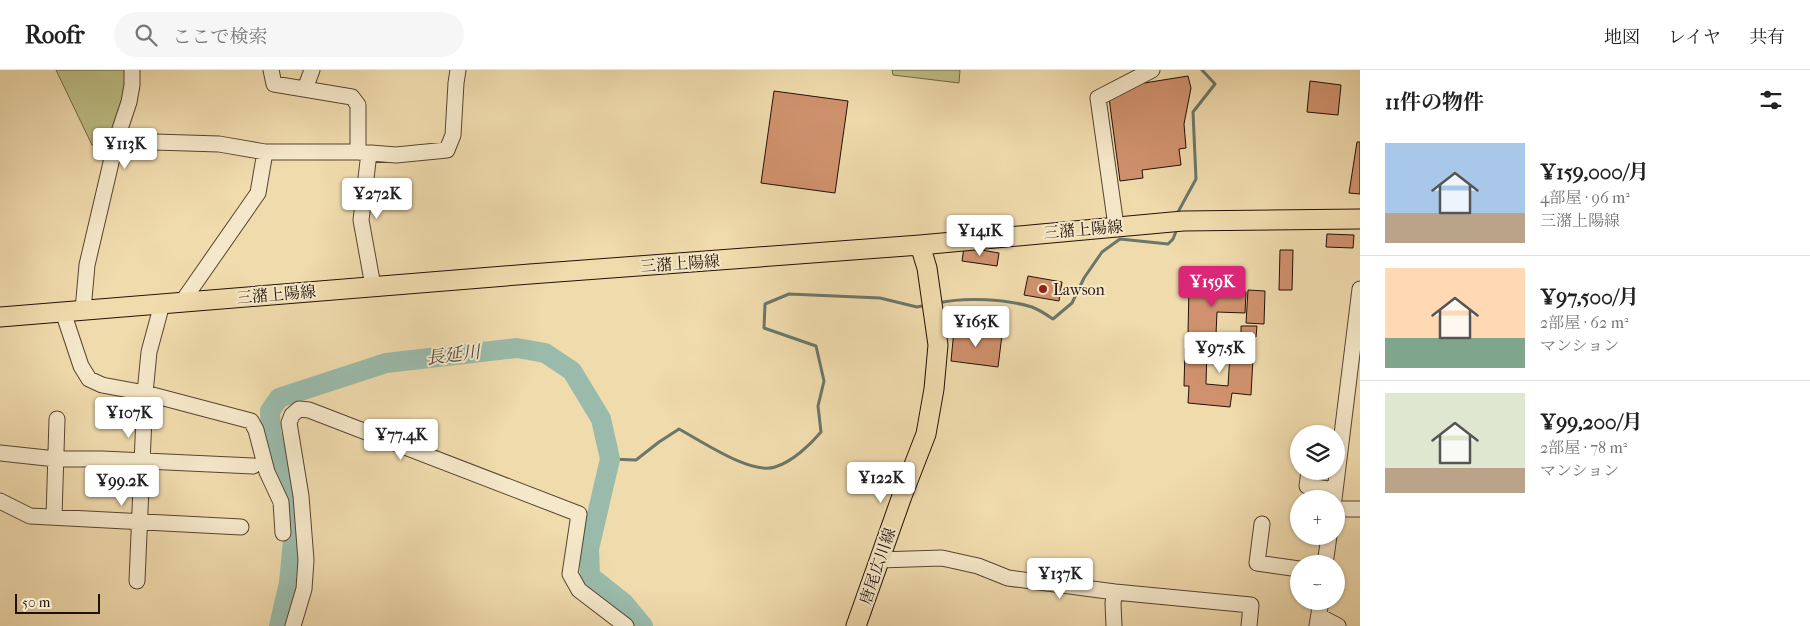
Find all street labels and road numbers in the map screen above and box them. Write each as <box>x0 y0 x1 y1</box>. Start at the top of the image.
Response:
street label: 三潴上陽線 <box>1042 217 1124 242</box>
street label: 三潴上陽線 <box>639 251 721 276</box>
street label: 三潴上陽線 <box>235 282 317 307</box>
street label: 唐尾広川線 <box>855 525 899 607</box>

